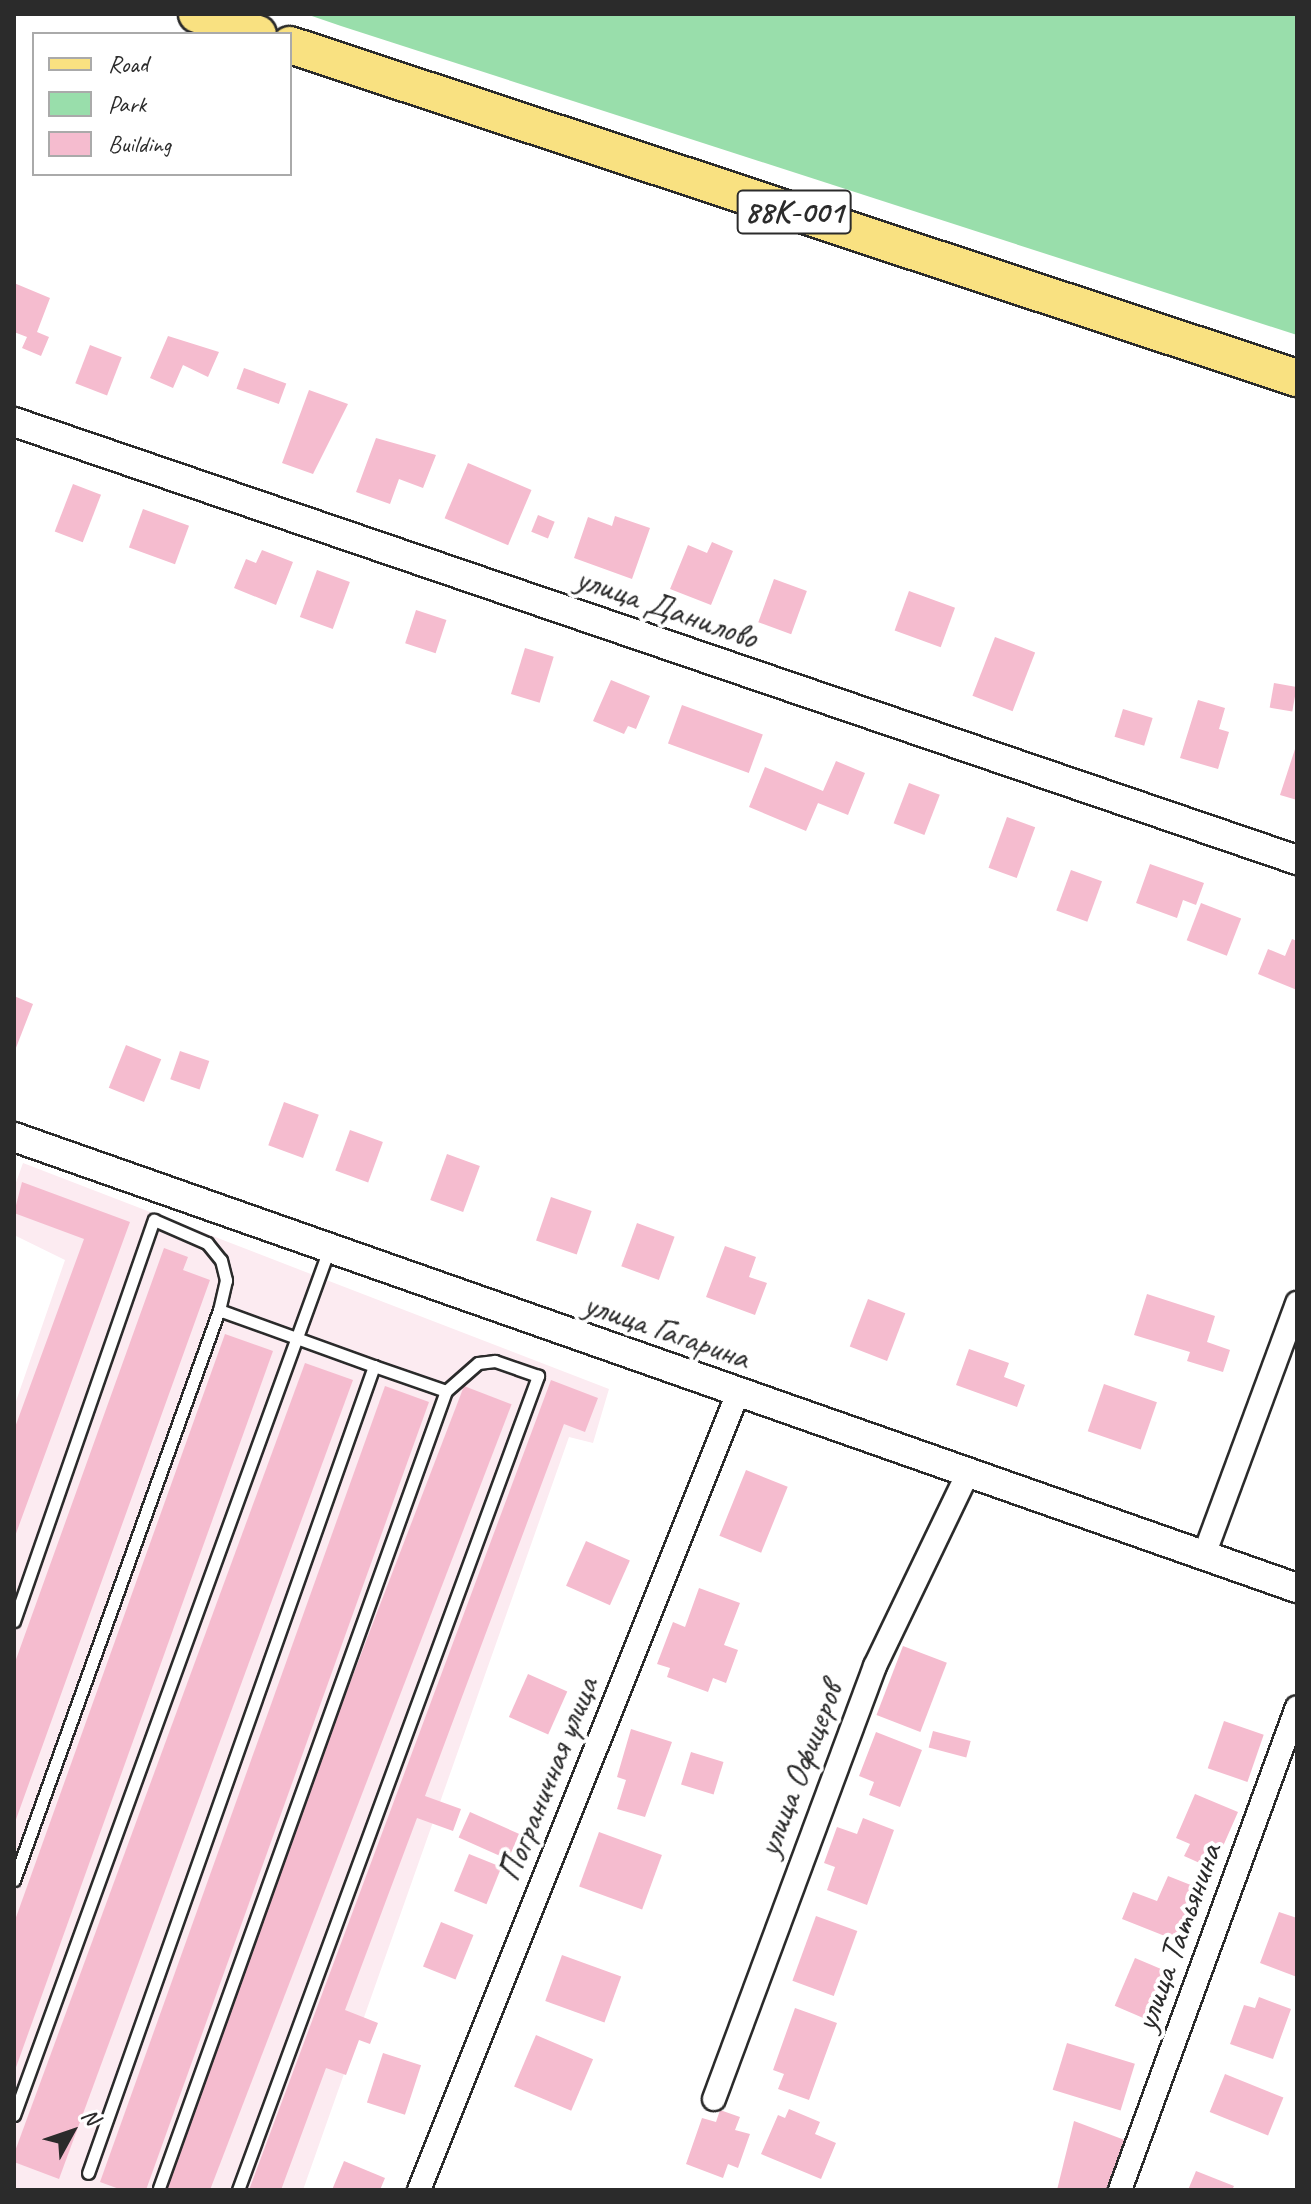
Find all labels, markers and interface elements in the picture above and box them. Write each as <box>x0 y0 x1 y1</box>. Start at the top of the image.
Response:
legend <box>32 32 292 176</box>
text: Road <box>108 49 148 79</box>
text: Park <box>108 89 146 119</box>
text: Building <box>108 129 171 159</box>
road number: 88К-001 <box>736 184 852 240</box>
street label: улица Данилово <box>572 557 762 657</box>
street label: улица Гагарина <box>578 1282 756 1378</box>
street label: Пограничная улица <box>487 1670 607 1888</box>
street label: улица Офицеров <box>748 1677 850 1861</box>
street label: улица Татьянина <box>1125 1839 1229 2035</box>
north arrow <box>32 2092 112 2172</box>
text: N <box>75 2102 105 2131</box>

